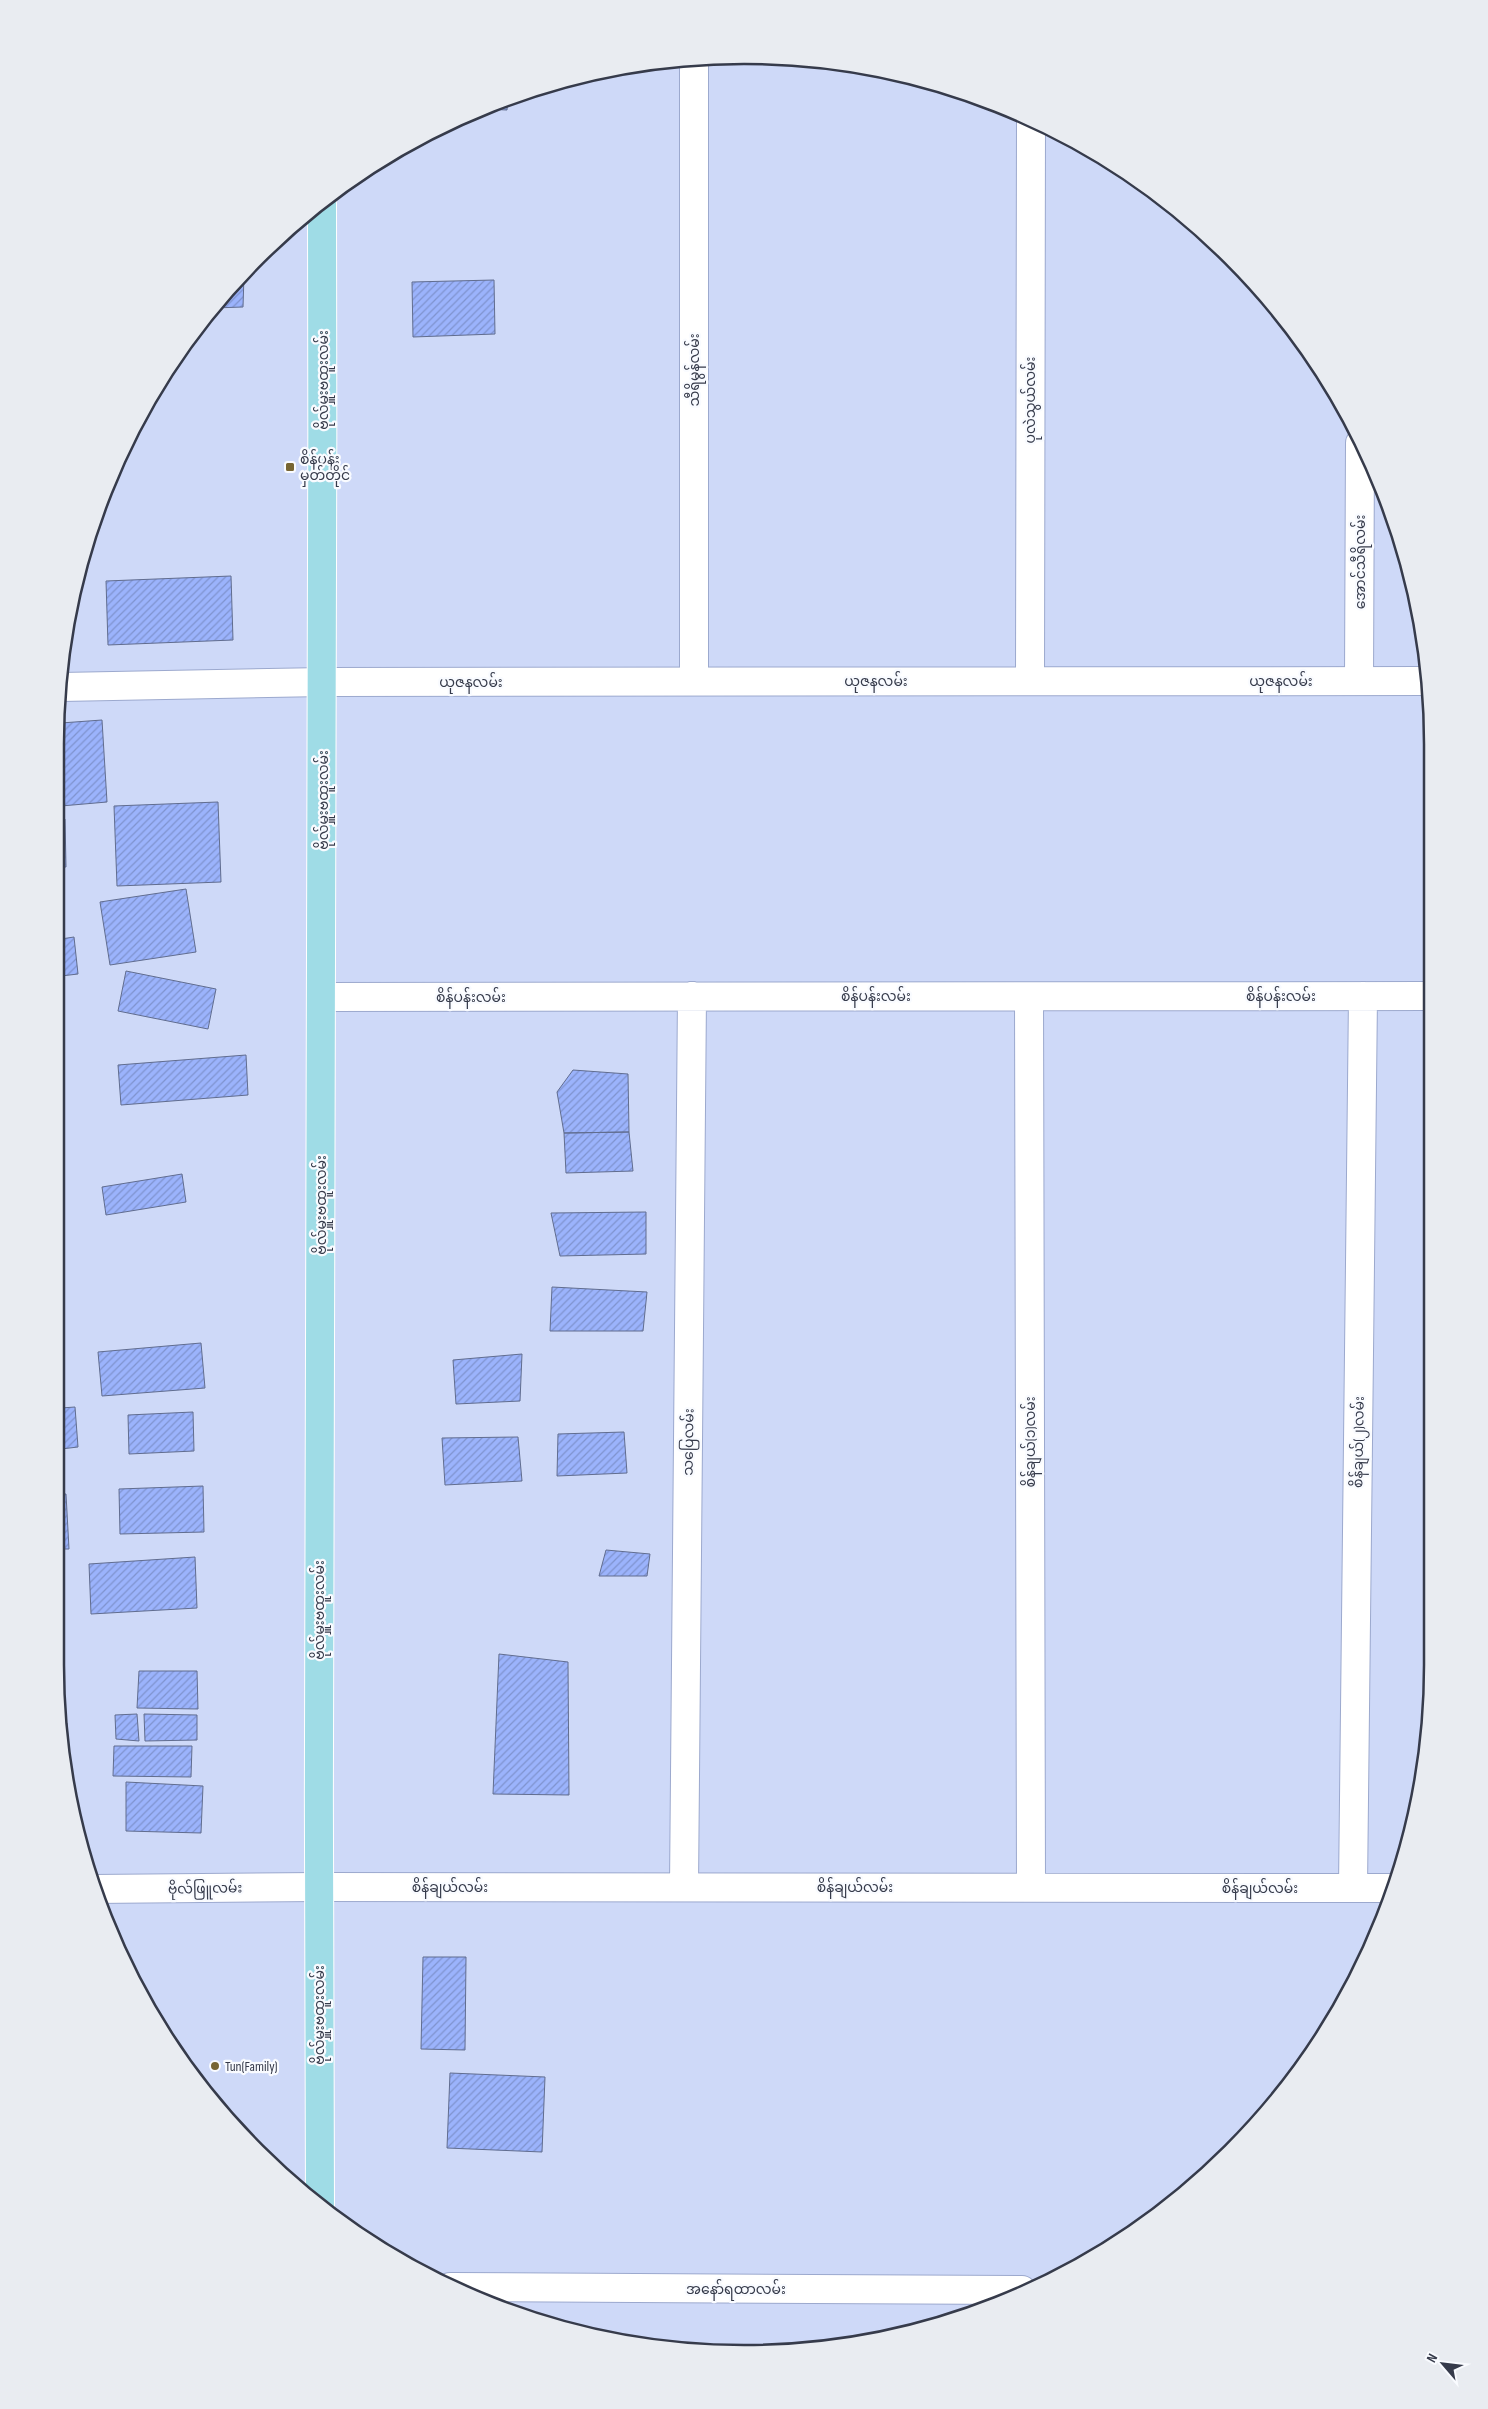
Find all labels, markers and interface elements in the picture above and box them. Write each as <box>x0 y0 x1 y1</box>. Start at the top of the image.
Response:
street label: ဗိုလ်မှူးဗထူးလမ်း <box>313 330 335 430</box>
street label: သီရိမွန်လမ်း <box>684 334 706 406</box>
street label: ပုလဲသွယ်လမ်း <box>1020 357 1042 443</box>
place label: စိန်ပန်း မှတ်တိုင် <box>300 449 350 487</box>
marker: စိန်ပန်း မှတ်တိုင် <box>284 461 296 473</box>
street label: အောင်သီရိလမ်း <box>1350 515 1372 609</box>
street label: ယုဇနလမ်း <box>844 671 908 693</box>
street label: ယုဇနလမ်း <box>1249 671 1313 693</box>
street label: ယုဇနလမ်း <box>439 672 503 694</box>
street label: ဗိုလ်မှူးဗထူးလမ်း <box>313 750 335 850</box>
street label: စိန်ပန်းလမ်း <box>841 986 911 1008</box>
street label: စိန်ပန်းလမ်း <box>1246 986 1316 1008</box>
street label: စိန်ပန်းလမ်း <box>436 987 506 1009</box>
street label: ဗိုလ်မှူးဗထူးလမ်း <box>311 1155 333 1255</box>
street label: စိန်ချယ်(၁)လမ်း <box>1020 1396 1042 1488</box>
street label: စိန်ချယ်(၂)လမ်း <box>1347 1396 1371 1488</box>
street label: သပြေလမ်း <box>677 1408 701 1476</box>
street label: ဗိုလ်မှူးဗထူးလမ်း <box>309 1560 331 1660</box>
street label: ဗိုလ်ဖြူလမ်း <box>168 1877 242 1901</box>
street label: စိန်ချယ်လမ်း <box>412 1877 488 1899</box>
street label: စိန်ချယ်လမ်း <box>817 1877 893 1899</box>
street label: စိန်ချယ်လမ်း <box>1222 1878 1298 1900</box>
street label: ဗိုလ်မှူးဗထူးလမ်း <box>309 1965 331 2065</box>
place label: Tun(Family) <box>225 2058 278 2075</box>
marker: Tun(Family) <box>209 2060 221 2072</box>
street label: အနော်ရထာလမ်း <box>686 2279 786 2301</box>
north arrow <box>1418 2339 1468 2389</box>
text: N <box>1423 2351 1441 2365</box>

